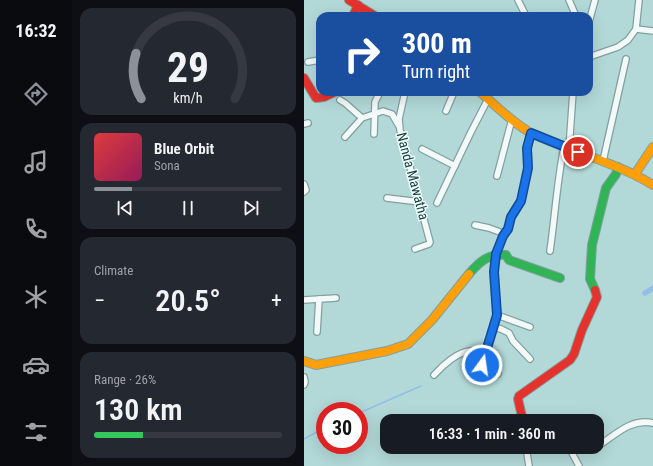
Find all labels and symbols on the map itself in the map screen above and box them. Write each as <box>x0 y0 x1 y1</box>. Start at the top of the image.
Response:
street label: Nanda Mawatha <box>394 131 432 221</box>
pin <box>561 135 595 169</box>
position arrow <box>461 344 503 386</box>
speed limit sign: 30 <box>316 402 368 454</box>

